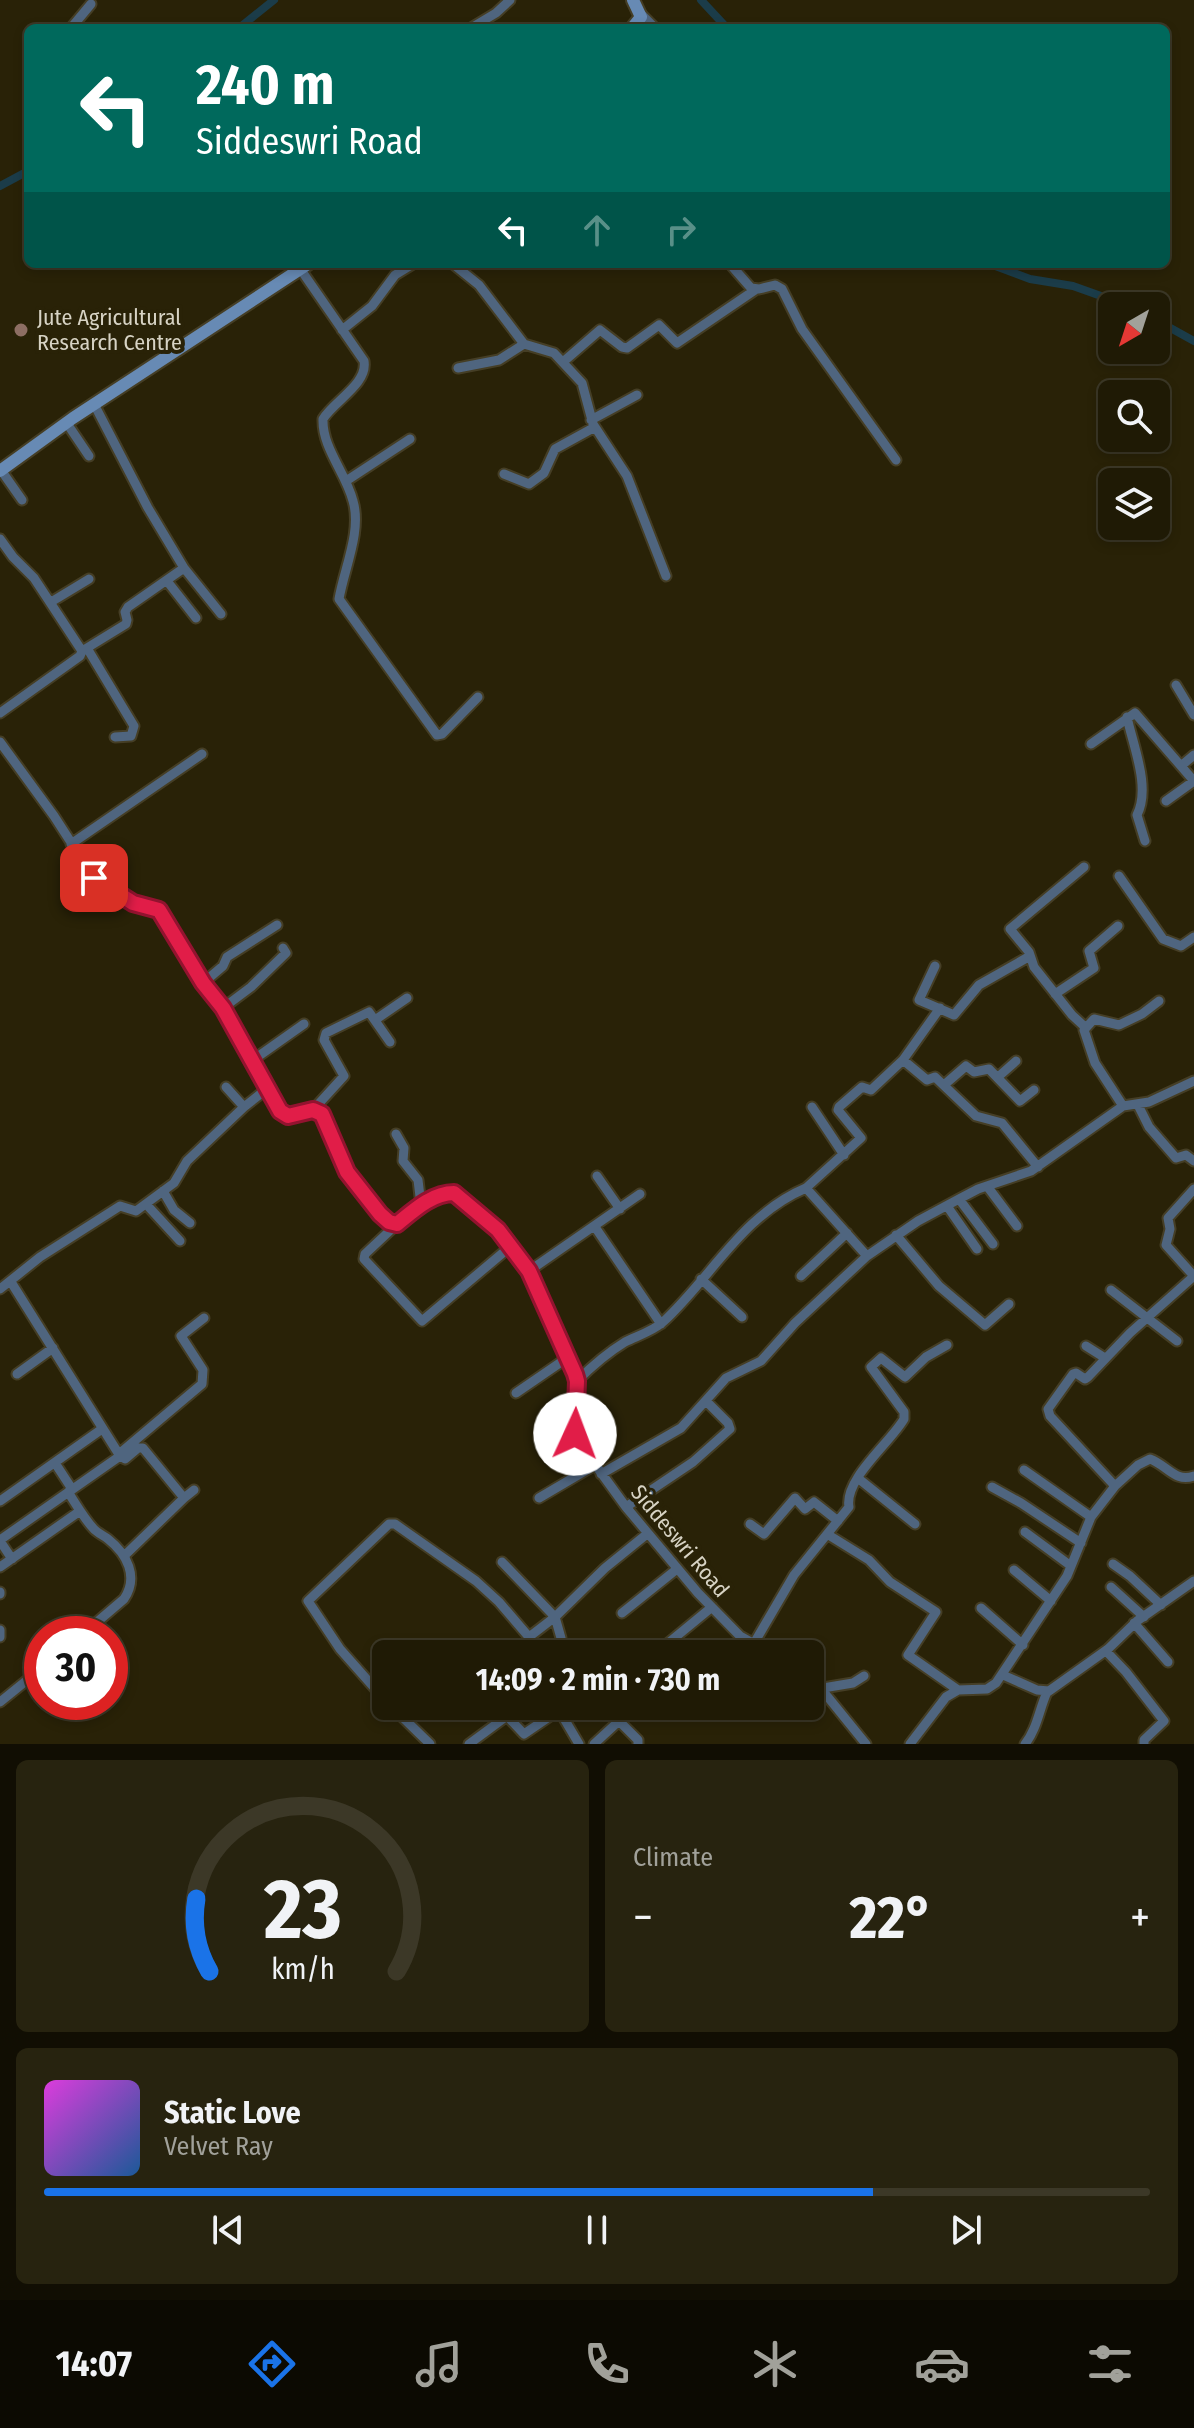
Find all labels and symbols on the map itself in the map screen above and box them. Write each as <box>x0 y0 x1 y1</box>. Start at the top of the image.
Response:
north arrow <box>1098 292 1170 364</box>
place label: Jute Agricultural Research Centre <box>37 304 182 356</box>
marker: Jute Agricultural Research Centre <box>12 321 30 339</box>
pin <box>60 844 128 912</box>
position arrow <box>533 1392 617 1476</box>
street label: Siddeswri Road <box>625 1479 735 1603</box>
speed limit sign: 30 <box>24 1616 128 1720</box>

